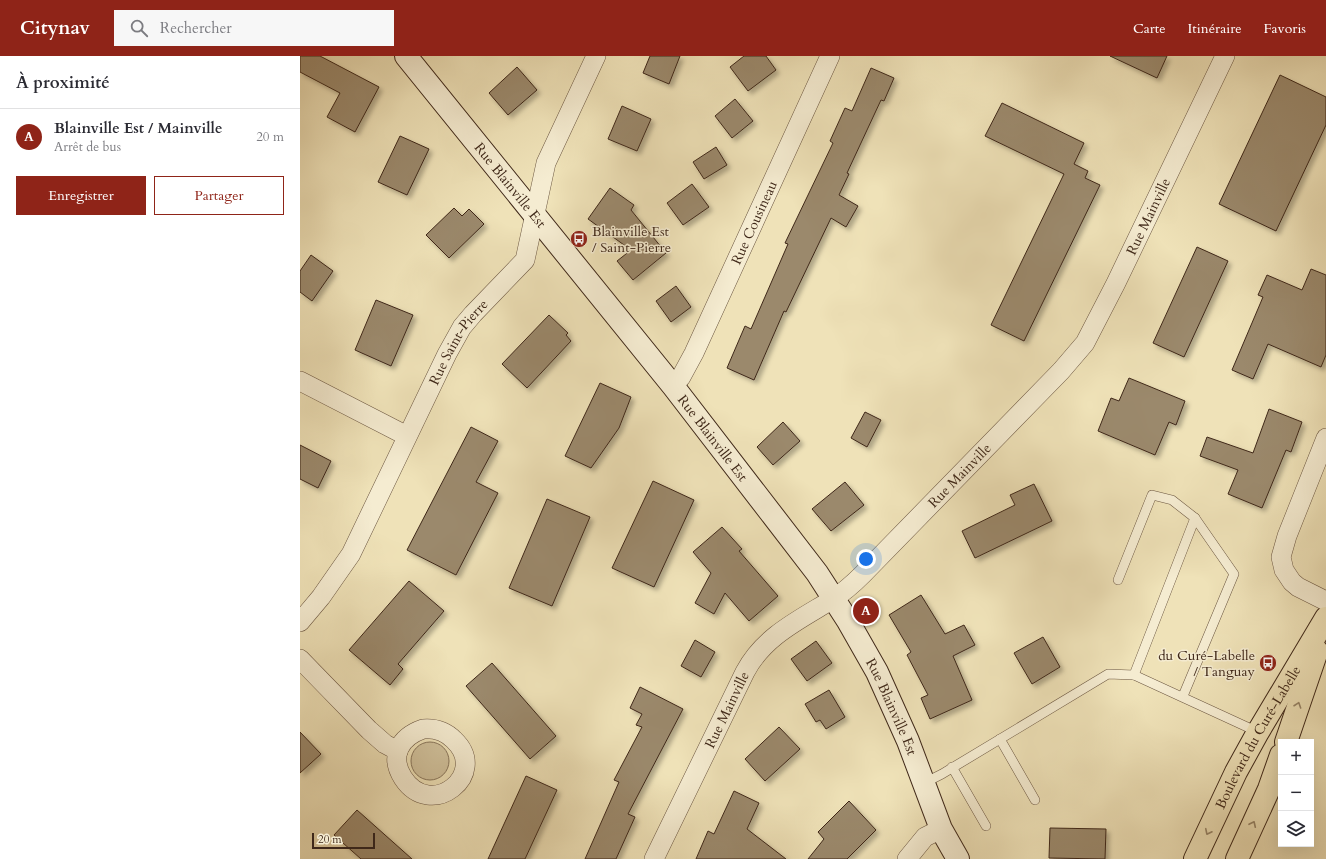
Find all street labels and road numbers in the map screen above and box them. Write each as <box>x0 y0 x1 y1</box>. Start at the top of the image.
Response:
street label: Rue Blainville Est <box>470 139 551 232</box>
street label: Rue Mainville <box>1122 175 1175 258</box>
street label: Rue Cousineau <box>727 177 782 268</box>
street label: Rue Saint-Pierre <box>425 295 492 388</box>
street label: Rue Blainville Est <box>673 391 752 486</box>
street label: Rue Mainville <box>924 439 996 512</box>
street label: Rue Blainville Est <box>861 655 922 758</box>
street label: Boulevard du Curé-Labelle <box>1211 662 1305 812</box>
street label: Rue Mainville <box>700 668 754 752</box>

